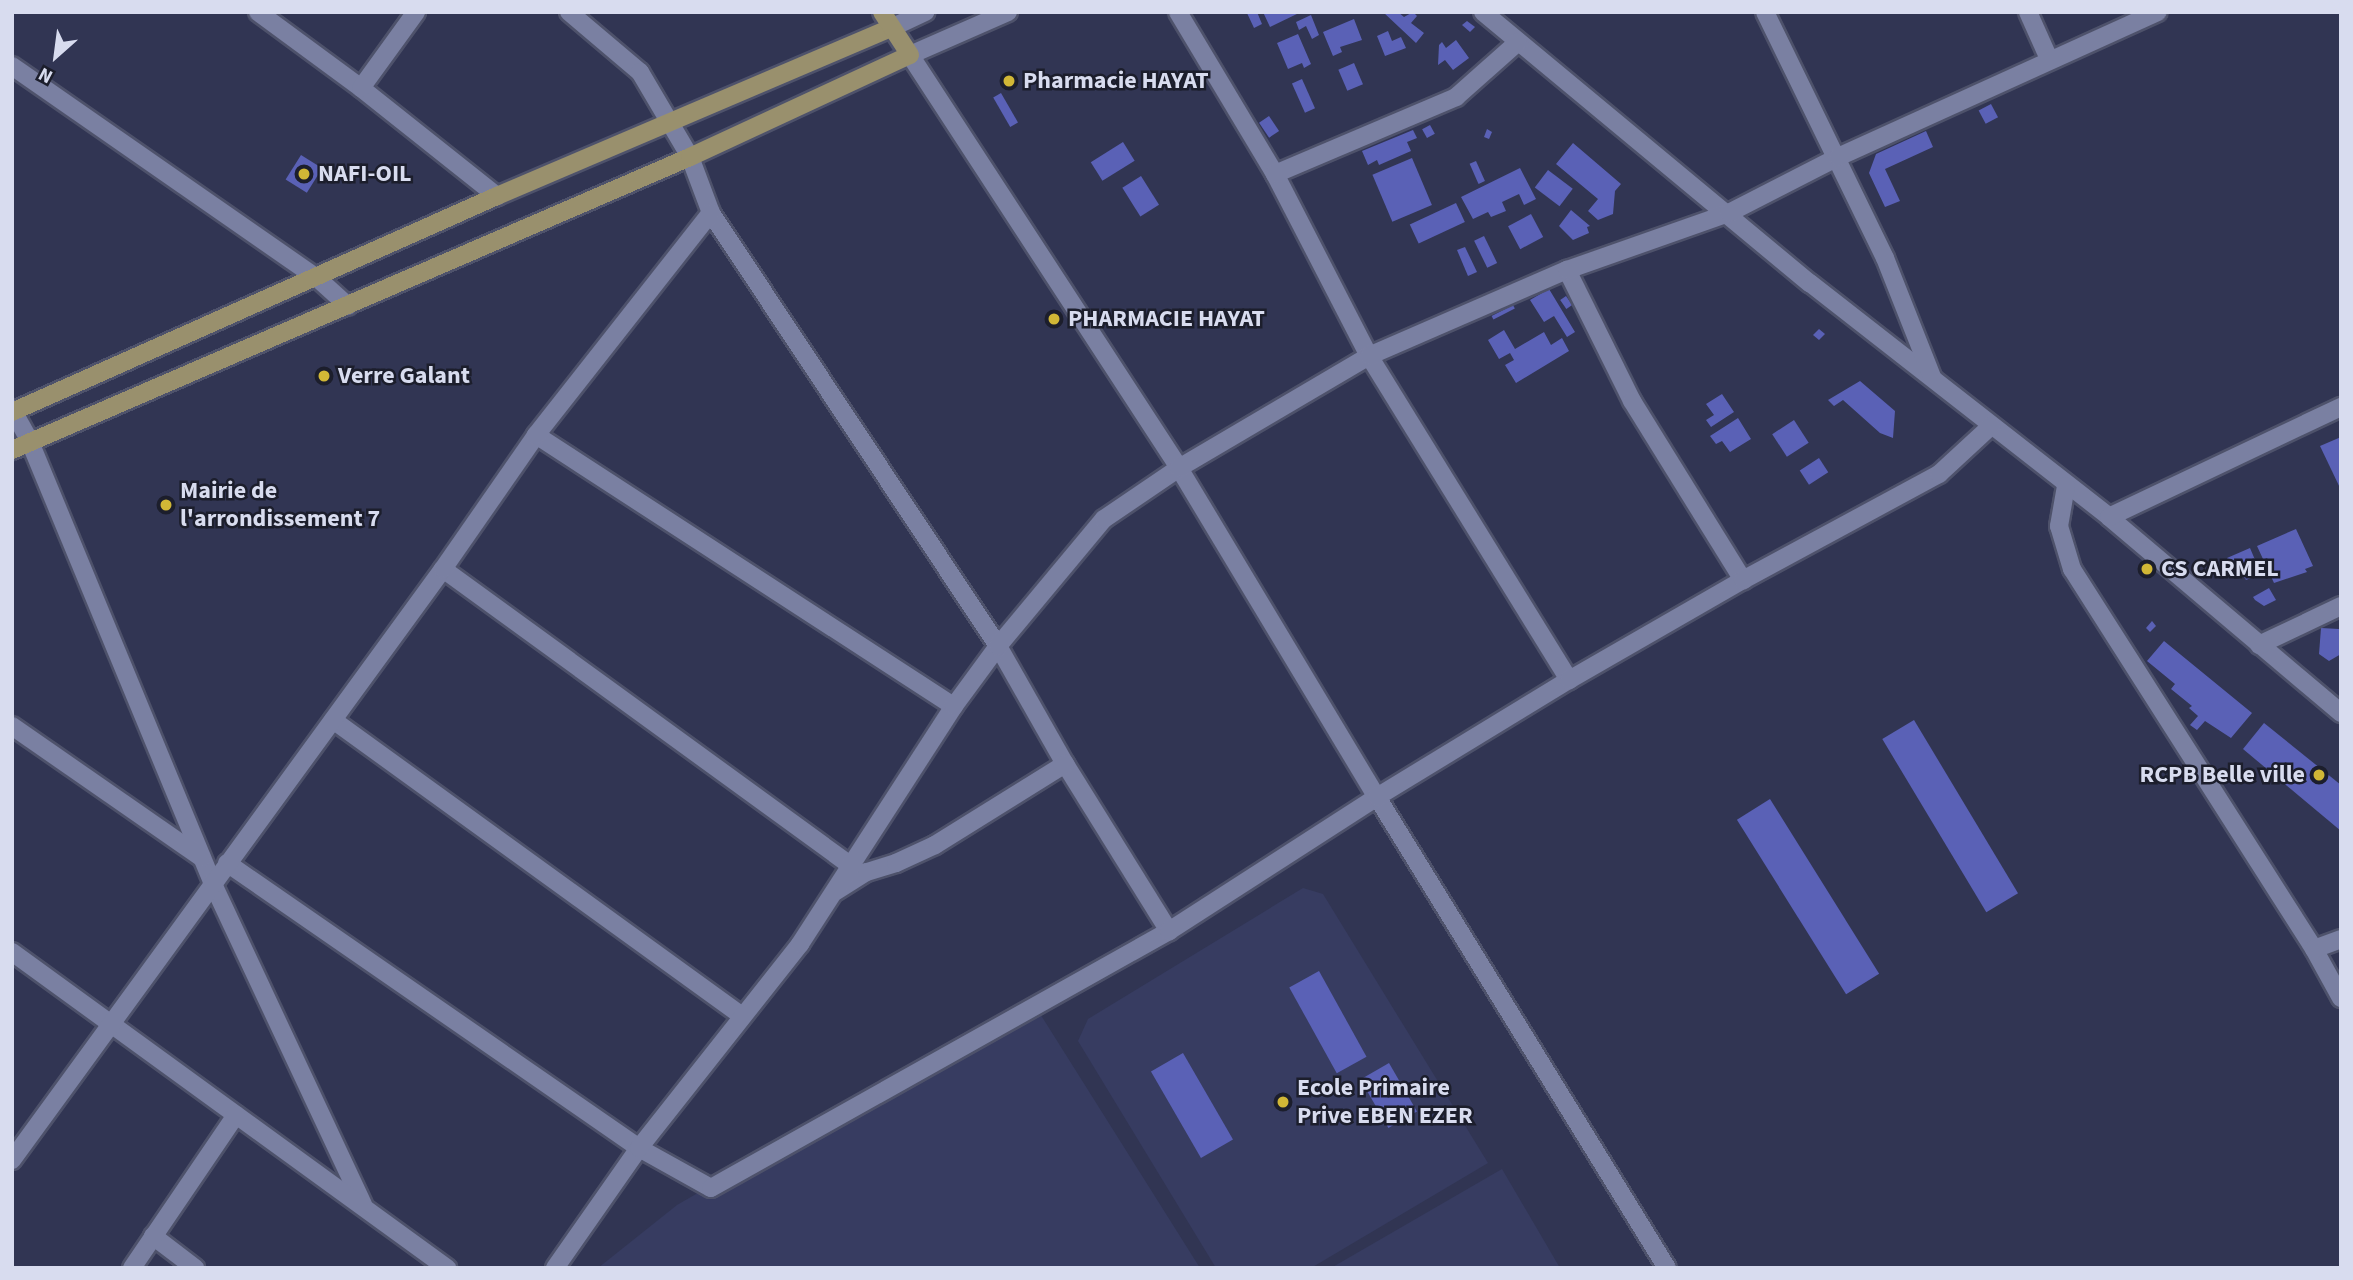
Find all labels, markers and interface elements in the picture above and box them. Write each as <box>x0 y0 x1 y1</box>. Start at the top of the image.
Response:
north arrow <box>21 21 91 91</box>
text: N <box>34 60 58 90</box>
place label: Pharmacie HAYAT <box>1023 67 1209 95</box>
marker: Pharmacie HAYAT <box>1001 73 1017 89</box>
place label: NAFI-OIL <box>318 160 412 188</box>
marker: NAFI-OIL <box>296 166 312 182</box>
place label: PHARMACIE HAYAT <box>1068 305 1265 333</box>
marker: PHARMACIE HAYAT <box>1046 311 1062 327</box>
place label: Verre Galant <box>338 362 470 390</box>
marker: Verre Galant <box>316 368 332 384</box>
place label: Mairie de l'arrondissement 7 <box>180 477 380 533</box>
marker: Mairie de l'arrondissement 7 <box>158 497 174 513</box>
place label: CS CARMEL <box>2161 555 2279 583</box>
marker: CS CARMEL <box>2139 561 2155 577</box>
place label: RCPB Belle ville <box>2139 761 2305 789</box>
marker: RCPB Belle ville <box>2311 767 2327 783</box>
place label: Ecole Primaire Prive EBEN EZER <box>1297 1074 1473 1130</box>
marker: Ecole Primaire Prive EBEN EZER <box>1275 1094 1291 1110</box>

